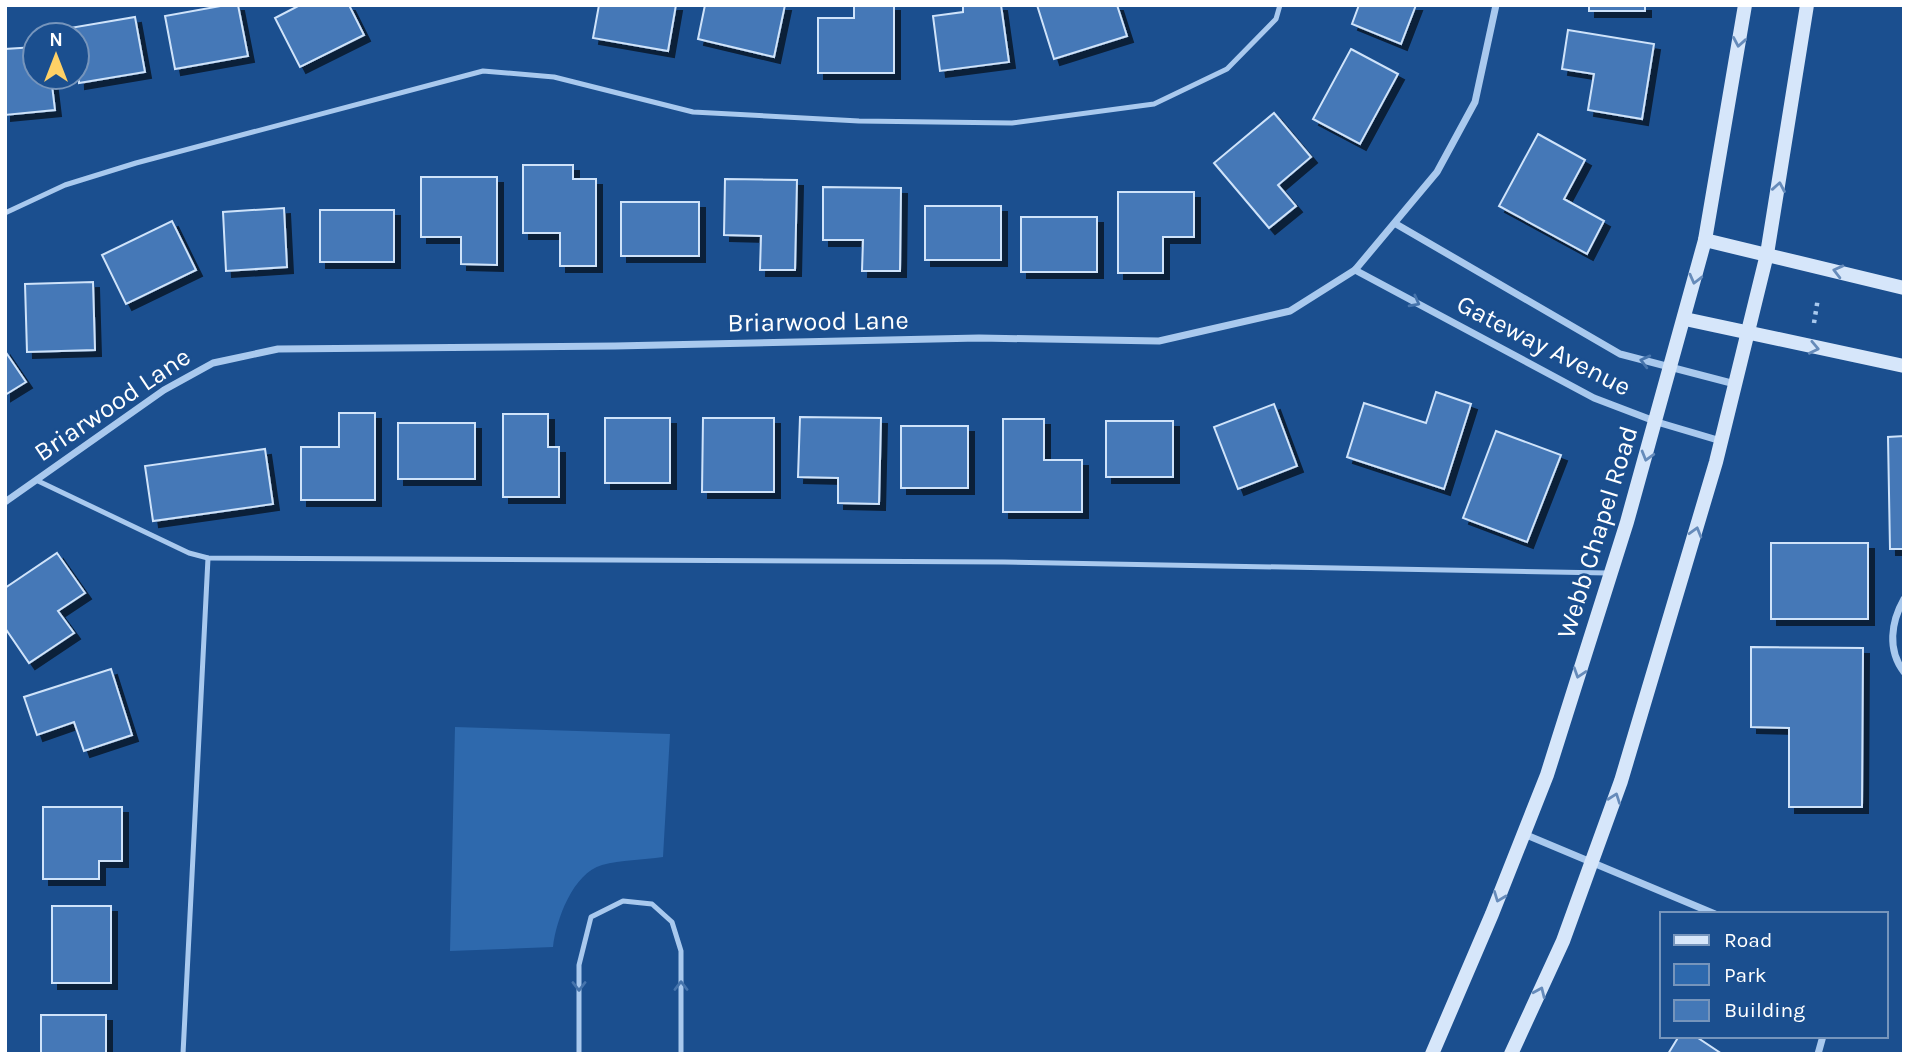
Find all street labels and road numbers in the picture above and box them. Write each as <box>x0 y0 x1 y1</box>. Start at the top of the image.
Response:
street label: Gateway Avenue <box>1452 288 1636 403</box>
street label: Briarwood Lane <box>727 304 909 339</box>
street label: Briarwood Lane <box>28 341 196 468</box>
street label: Webb Chapel Road <box>1550 422 1645 642</box>

